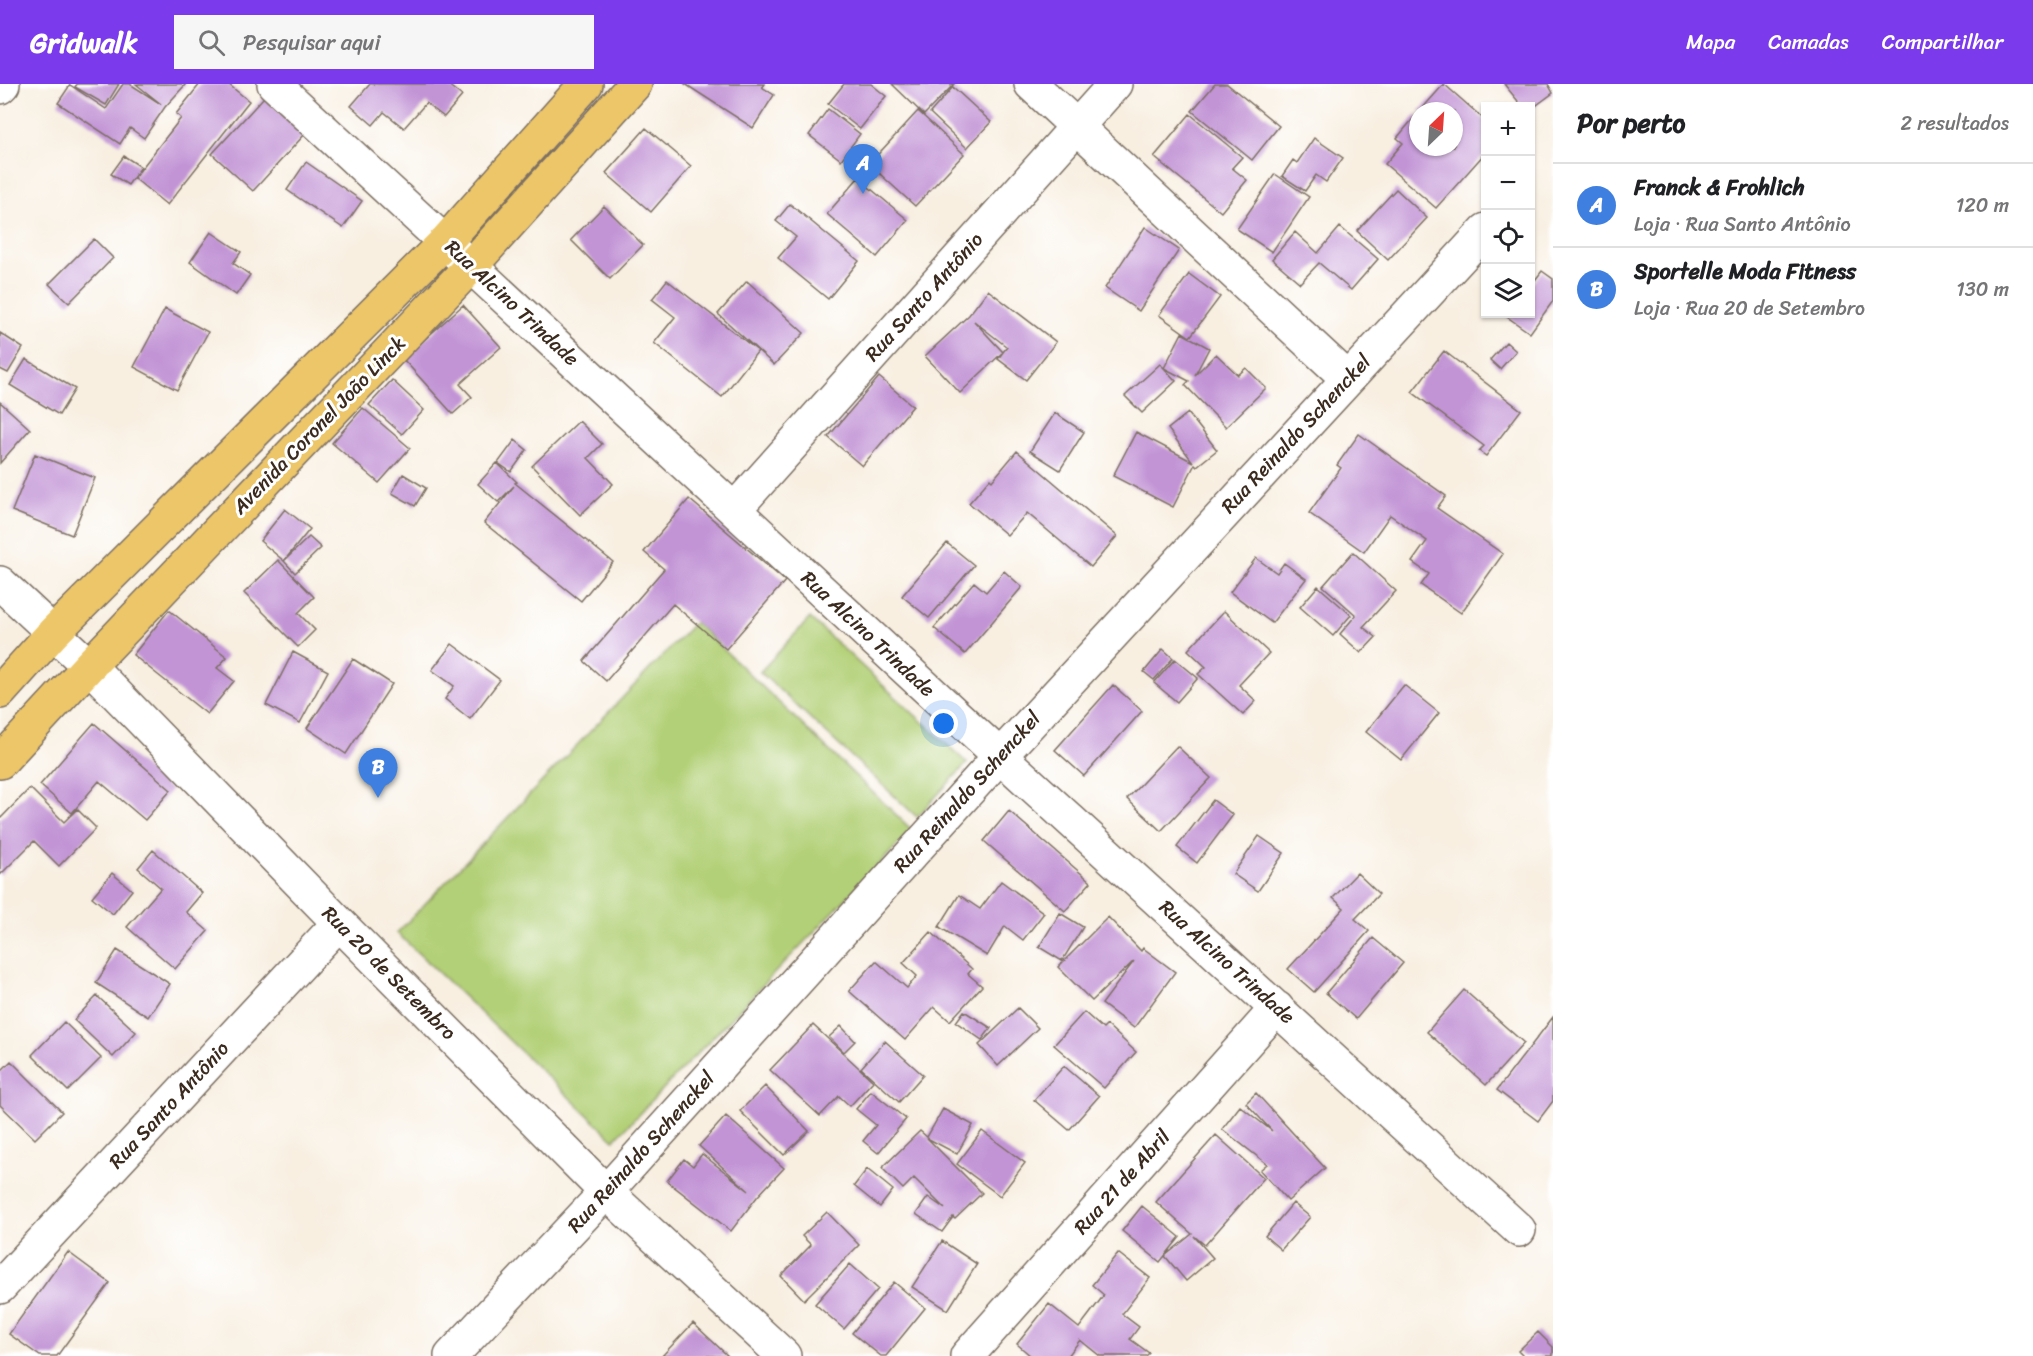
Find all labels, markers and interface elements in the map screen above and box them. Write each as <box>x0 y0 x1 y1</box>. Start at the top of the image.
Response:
search box <box>174 15 594 69</box>
text: Gridwalk <box>30 18 138 67</box>
text: Pesquisar aqui <box>243 23 380 62</box>
text: Mapa <box>1686 23 1735 61</box>
text: Camadas <box>1768 23 1849 61</box>
text: Compartilhar <box>1882 23 2003 61</box>
icon: search <box>195 26 228 59</box>
text: Por perto <box>1577 100 1685 146</box>
north arrow <box>1409 102 1463 156</box>
map controls <box>1481 102 1535 318</box>
button: + <box>1481 102 1535 156</box>
text: 2 resultados <box>1900 106 2009 141</box>
pin: A <box>844 144 882 194</box>
button: − <box>1481 156 1535 210</box>
text: Franck & Frohlich <box>1634 168 1805 207</box>
text: A <box>1590 188 1603 223</box>
text: 120 m <box>1956 188 2009 223</box>
text: Loja · Rua Santo Antônio <box>1634 207 1851 242</box>
button: locate <box>1481 210 1535 264</box>
street label: Rua Santo Antônio <box>856 224 992 370</box>
street label: Rua Alcino Trindade <box>436 231 588 375</box>
text: Sportelle Moda Fitness <box>1634 252 1856 291</box>
button: layers <box>1481 264 1535 318</box>
text: B <box>1590 272 1603 307</box>
text: 130 m <box>1956 272 2009 307</box>
text: Loja · Rua 20 de Setembro <box>1634 291 1865 326</box>
street label: Avenida Coronel João Linck <box>223 327 414 524</box>
street label: Rua Reinaldo Schenckel <box>1212 346 1380 522</box>
street label: Rua Alcino Trindade <box>792 562 944 706</box>
street label: Rua Reinaldo Schenckel <box>884 703 1050 881</box>
your location <box>929 709 958 738</box>
pin: B <box>358 748 398 798</box>
street label: Rua Alcino Trindade <box>1151 891 1303 1033</box>
street label: Rua 20 de Setembro <box>313 897 465 1049</box>
street label: Rua Santo Antônio <box>100 1033 238 1177</box>
street label: Rua Reinaldo Schenckel <box>558 1063 724 1241</box>
street label: Rua 21 de Abril <box>1065 1120 1180 1243</box>

